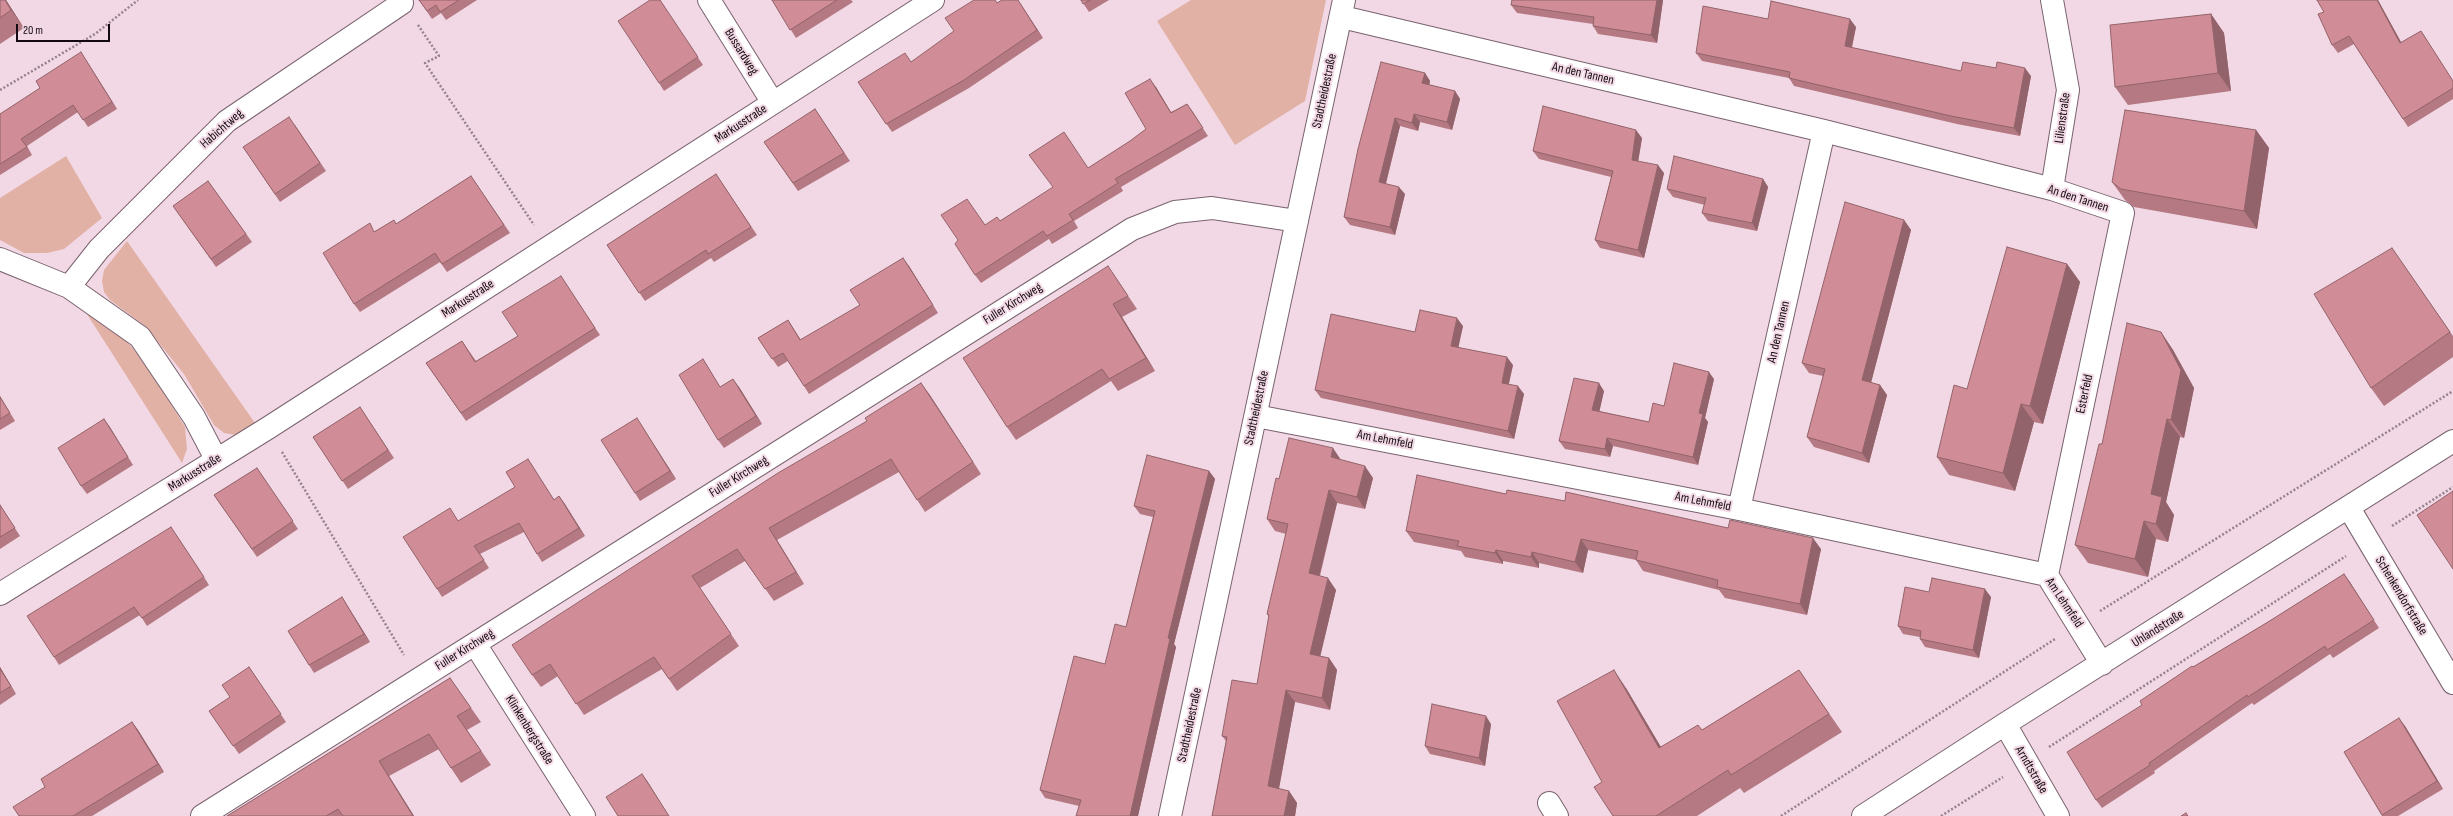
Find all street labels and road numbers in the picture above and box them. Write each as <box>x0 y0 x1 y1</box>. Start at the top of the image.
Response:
street label: Bussardweg <box>721 26 761 78</box>
street label: Stadtheidestraße <box>1310 52 1340 130</box>
street label: An den Tannen <box>1551 59 1615 89</box>
street label: Lilienstraße <box>2052 92 2074 144</box>
street label: Markusstraße <box>712 101 770 147</box>
street label: Habichtweg <box>197 106 247 152</box>
street label: An den Tannen <box>2046 182 2110 216</box>
street label: Markusstraße <box>439 276 497 322</box>
street label: Fuller Kirchweg <box>981 280 1045 328</box>
street label: An den Tannen <box>1764 300 1794 364</box>
street label: Stadtheidestraße <box>1242 369 1272 447</box>
street label: Esterfeld <box>2073 373 2097 415</box>
street label: Am Lehmfeld <box>1356 427 1414 453</box>
street label: Markusstraße <box>166 451 224 495</box>
street label: Fuller Kirchweg <box>707 453 771 501</box>
street label: Am Lehmfeld <box>1674 489 1732 515</box>
street label: Schenkendorfstraße <box>2371 554 2431 638</box>
street label: Am Lehmfeld <box>2042 575 2086 631</box>
street label: Uhlandstraße <box>2129 607 2187 651</box>
street label: Fuller Kirchweg <box>433 626 497 674</box>
street label: Stadtheidestraße <box>1175 686 1205 764</box>
street label: Klinkenbergstraße <box>501 692 557 768</box>
street label: Arndtstraße <box>2011 743 2051 797</box>

